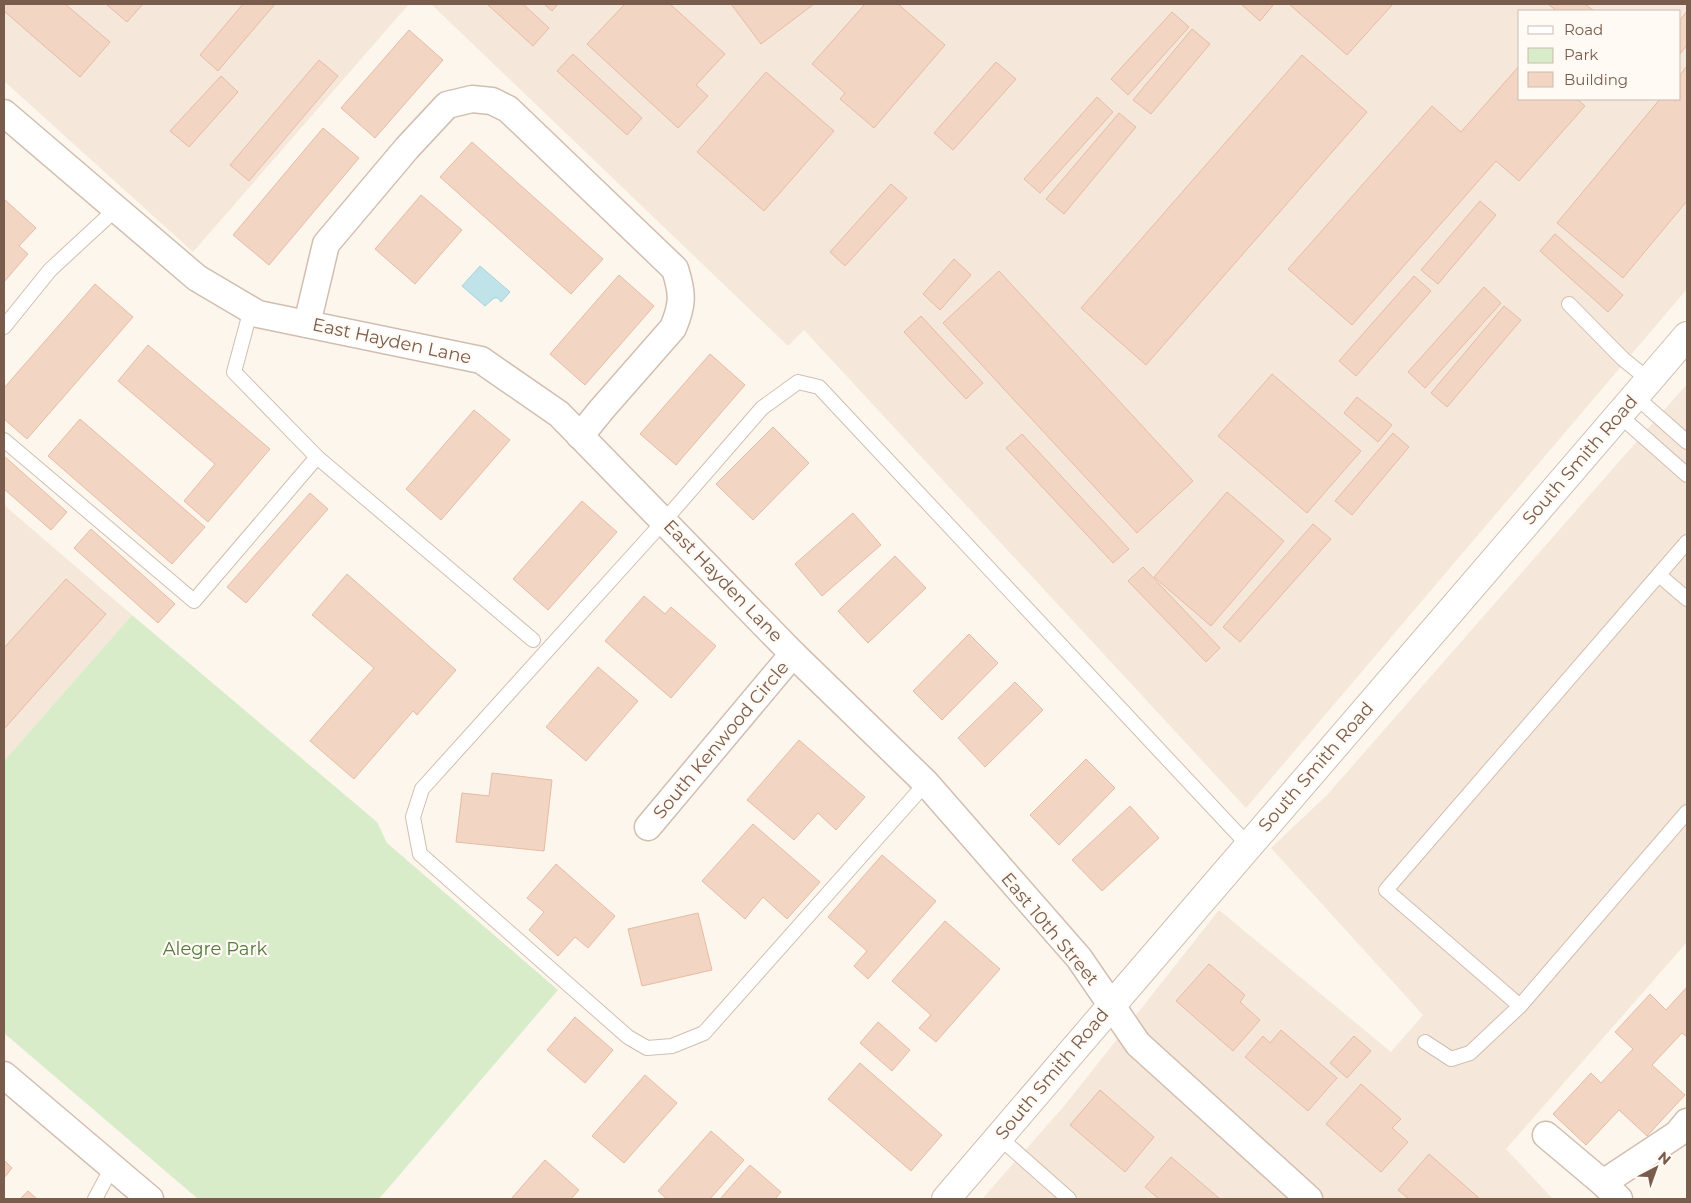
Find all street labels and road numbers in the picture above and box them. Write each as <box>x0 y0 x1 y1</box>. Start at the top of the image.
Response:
street label: East Hayden Lane <box>311 313 474 369</box>
street label: South Smith Road <box>1518 391 1642 529</box>
street label: East Hayden Lane <box>659 515 787 647</box>
street label: South Kenwood Circle <box>649 657 794 823</box>
street label: South Smith Road <box>1254 698 1378 836</box>
street label: East 10th Street <box>996 868 1104 990</box>
street label: South Smith Road <box>991 1004 1113 1144</box>

